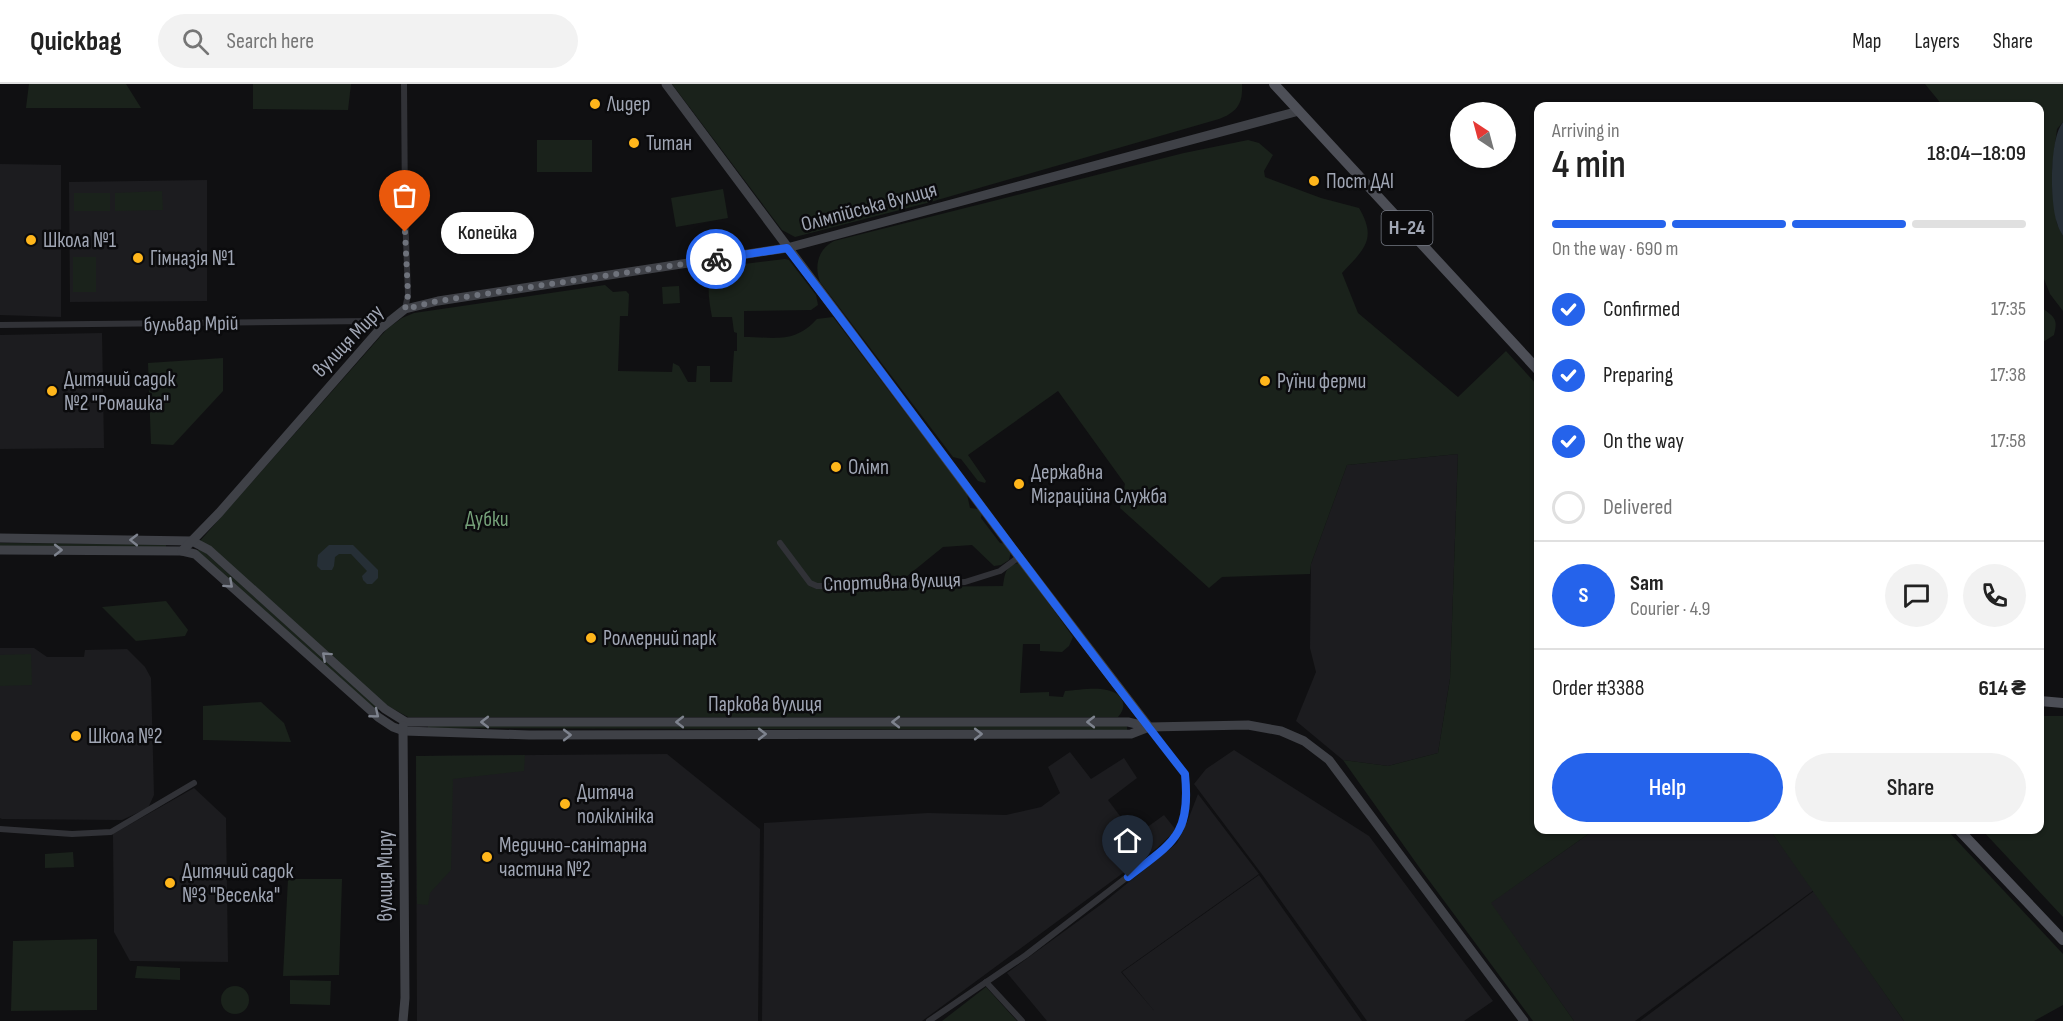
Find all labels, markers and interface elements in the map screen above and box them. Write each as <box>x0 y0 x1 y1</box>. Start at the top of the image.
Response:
search box <box>158 14 578 68</box>
text: Quickbag <box>30 25 122 58</box>
icon: search <box>179 25 212 58</box>
text: Search here <box>227 28 314 55</box>
text: Map <box>1852 29 1881 54</box>
text: Layers <box>1914 29 1960 54</box>
text: Share <box>1993 29 2033 54</box>
place label: Лидер <box>606 92 650 117</box>
marker: Лидер <box>588 97 602 111</box>
north arrow <box>1450 102 1516 168</box>
map controls <box>1450 102 1516 168</box>
text: Arriving in <box>1552 119 1620 143</box>
place label: Титан <box>646 131 692 156</box>
marker: Титан <box>627 136 641 150</box>
text: 18:04–18:09 <box>1927 140 2026 167</box>
text: 4 min <box>1552 142 1626 189</box>
place label: Пост ДАІ <box>1326 169 1394 194</box>
pin <box>379 170 430 232</box>
marker: Пост ДАІ <box>1307 174 1321 188</box>
street label: Олімпійська вулиця <box>798 177 940 237</box>
icon: bag <box>388 179 421 212</box>
callout: Копейка <box>441 211 534 253</box>
road number: Н-24 <box>1382 211 1432 245</box>
text: Копейка <box>458 221 517 245</box>
place label: Школа №1 <box>43 228 117 253</box>
courier <box>686 229 746 289</box>
marker: Школа №1 <box>24 233 38 247</box>
text: On the way · 690 m <box>1552 237 1678 261</box>
icon: bike <box>700 243 733 276</box>
place label: Гімназія №1 <box>150 246 235 271</box>
marker: Гімназія №1 <box>131 251 145 265</box>
icon: check <box>1552 293 1585 326</box>
text: Confirmed <box>1603 296 1680 323</box>
text: 17:35 <box>1991 297 2026 321</box>
street label: вулиця Миру <box>307 300 389 382</box>
street label: бульвар Мрій <box>143 311 239 337</box>
icon: check <box>1552 359 1585 392</box>
text: Preparing <box>1603 362 1673 389</box>
text: 17:38 <box>1990 363 2026 387</box>
place label: Дитячий садок №2 "Ромашка" <box>64 367 175 416</box>
place label: Руїни ферми <box>1277 369 1366 394</box>
marker: Руїни ферми <box>1258 374 1272 388</box>
marker: Дитячий садок №2 "Ромашка" <box>45 384 59 398</box>
icon: check <box>1552 425 1585 458</box>
text: On the way <box>1603 428 1684 455</box>
text: 17:58 <box>1991 429 2026 453</box>
place label: Олімп <box>848 455 889 480</box>
marker: Олімп <box>829 460 843 474</box>
place label: Державна Міграційна Служба <box>1031 460 1167 509</box>
marker: Державна Міграційна Служба <box>1012 477 1026 491</box>
text: Delivered <box>1603 494 1672 521</box>
park label: Дубки <box>465 507 509 532</box>
one-way arrow <box>129 534 138 546</box>
one-way arrow <box>54 544 63 556</box>
button: chat <box>1885 564 1948 627</box>
button: phone <box>1963 564 2026 627</box>
street label: Спортивна вулиця <box>823 567 961 597</box>
text: Sam <box>1630 570 1664 597</box>
one-way arrow <box>222 577 232 588</box>
text: S <box>1579 582 1588 609</box>
text: Courier · 4.9 <box>1630 597 1710 621</box>
place label: Роллерний парк <box>603 626 716 651</box>
marker: Роллерний парк <box>584 631 598 645</box>
one-way arrow <box>322 652 333 663</box>
text: Order #3388 <box>1552 675 1644 702</box>
text: 614 ₴ <box>1978 675 2026 702</box>
street label: Паркова вулиця <box>708 692 822 717</box>
one-way arrow <box>368 706 379 717</box>
one-way arrow <box>481 716 490 728</box>
one-way arrow <box>676 716 685 728</box>
one-way arrow <box>892 716 901 728</box>
one-way arrow <box>1087 716 1096 728</box>
place label: Школа №2 <box>88 724 162 749</box>
one-way arrow <box>758 728 767 740</box>
one-way arrow <box>974 728 983 740</box>
marker: Школа №2 <box>69 729 83 743</box>
one-way arrow <box>563 729 572 741</box>
button: Help <box>1552 753 1783 822</box>
button: Share <box>1795 753 2026 822</box>
place label: Дитяча поліклініка <box>577 780 654 829</box>
marker: Дитяча поліклініка <box>558 797 572 811</box>
pin <box>1102 815 1153 877</box>
icon: home <box>1111 824 1144 857</box>
street label: вулиця Миру <box>373 830 398 922</box>
place label: Медично-санітарна частина №2 <box>499 833 647 882</box>
marker: Медично-санітарна частина №2 <box>480 850 494 864</box>
place label: Дитячий садок №3 "Веселка" <box>182 859 293 908</box>
marker: Дитячий садок №3 "Веселка" <box>163 876 177 890</box>

